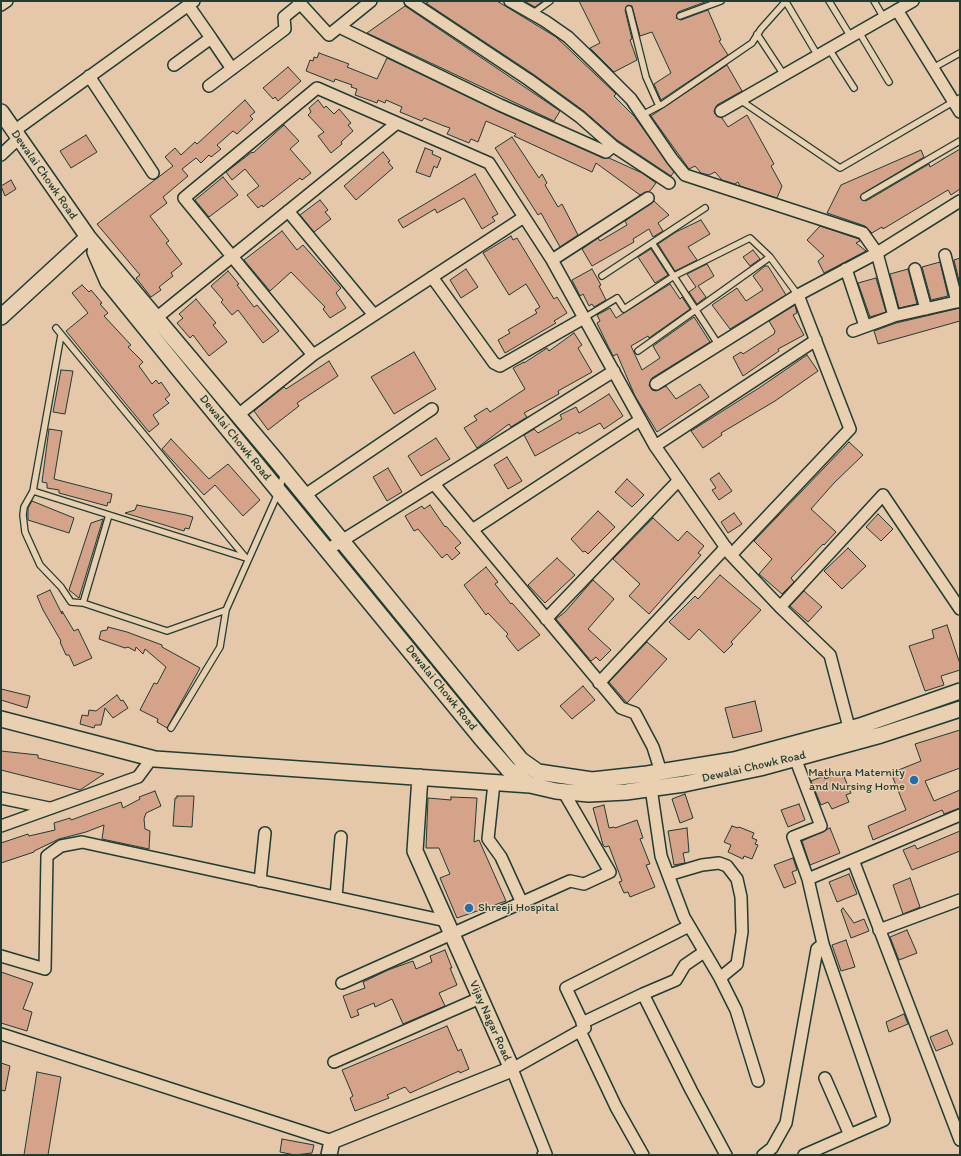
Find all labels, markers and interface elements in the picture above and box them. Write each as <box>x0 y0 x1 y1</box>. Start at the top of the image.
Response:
street label: Dewalai Chowk Road <box>8 127 80 223</box>
street label: Dewalai Chowk Road <box>196 392 274 484</box>
street label: Dewalai Chowk Road <box>402 642 480 734</box>
street label: Dewalai Chowk Road <box>701 748 807 786</box>
place label: Mathura Maternity and Nursing Home <box>808 766 905 794</box>
marker: Mathura Maternity and Nursing Home <box>908 774 920 786</box>
place label: Shreeji Hospital <box>478 901 559 915</box>
marker: Shreeji Hospital <box>463 902 475 914</box>
street label: Vijay Nagar Road <box>466 978 514 1064</box>

